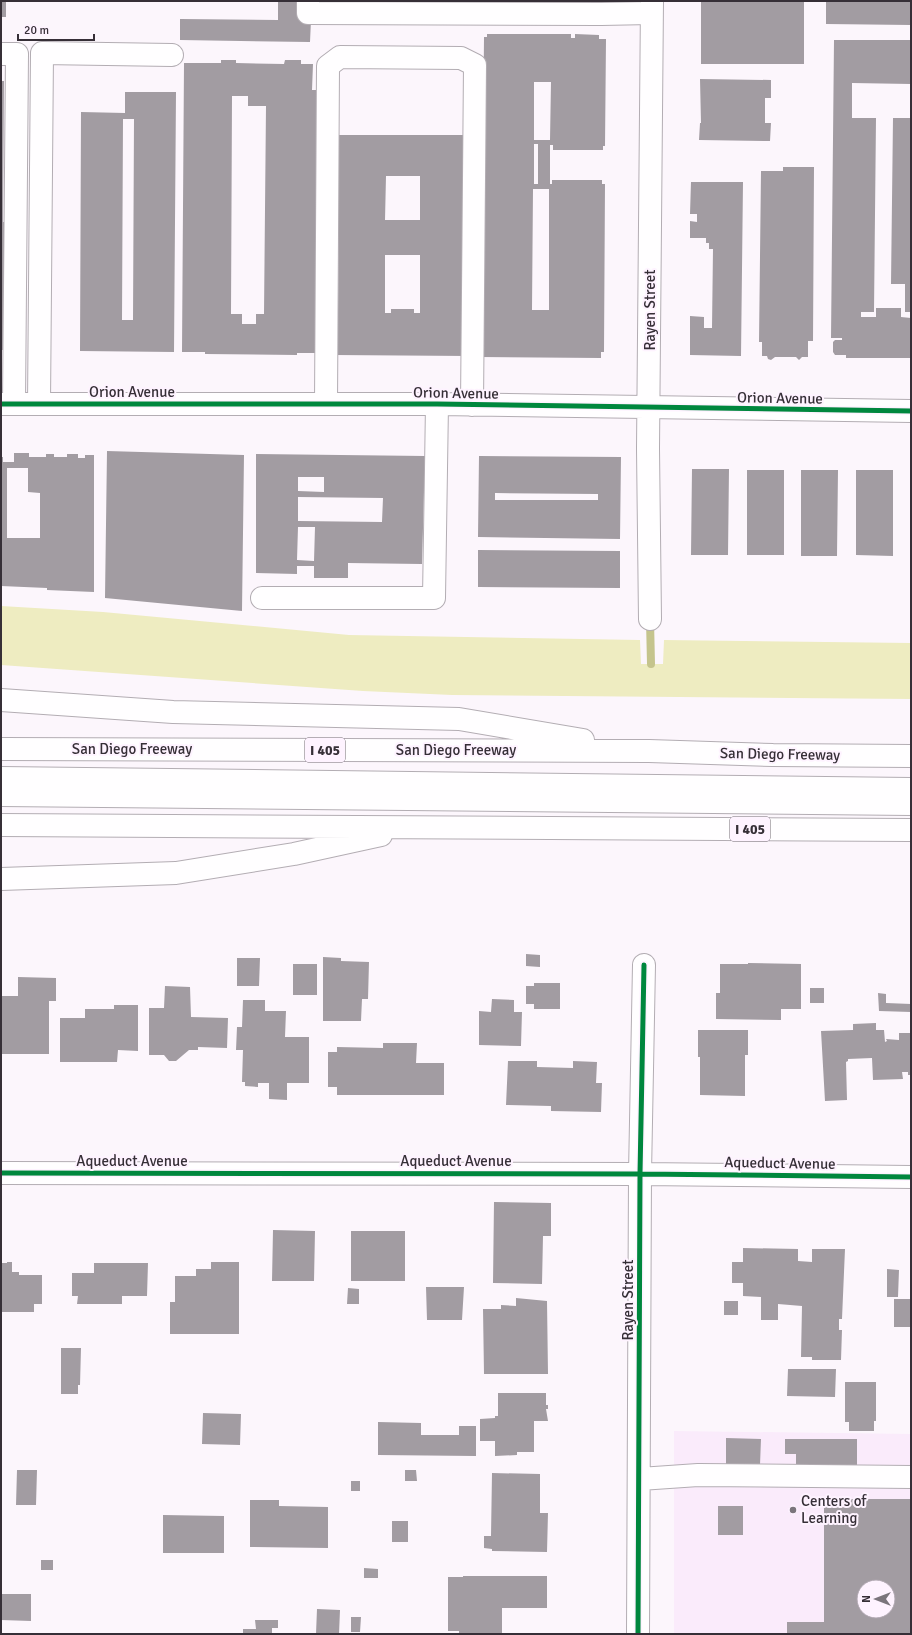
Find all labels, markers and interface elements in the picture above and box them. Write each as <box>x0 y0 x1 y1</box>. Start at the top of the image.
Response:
scale bar <box>18 16 94 42</box>
text: 20 m <box>24 23 49 38</box>
street label: Rayen Street <box>641 269 659 351</box>
street label: Orion Avenue <box>89 383 175 401</box>
street label: Orion Avenue <box>413 383 499 403</box>
street label: Orion Avenue <box>737 388 823 408</box>
road number: I 405 <box>305 738 345 762</box>
street label: San Diego Freeway <box>72 740 192 758</box>
street label: San Diego Freeway <box>396 741 516 759</box>
street label: San Diego Freeway <box>720 744 840 764</box>
road number: I 405 <box>730 817 770 841</box>
street label: Aqueduct Avenue <box>76 1152 188 1170</box>
street label: Aqueduct Avenue <box>400 1152 512 1170</box>
street label: Aqueduct Avenue <box>724 1153 836 1173</box>
street label: Rayen Street <box>619 1259 637 1341</box>
place label: Centers of Learning <box>801 1492 867 1527</box>
marker: Centers of Learning <box>788 1505 798 1515</box>
north arrow <box>856 1579 896 1619</box>
text: N <box>860 1595 873 1603</box>

